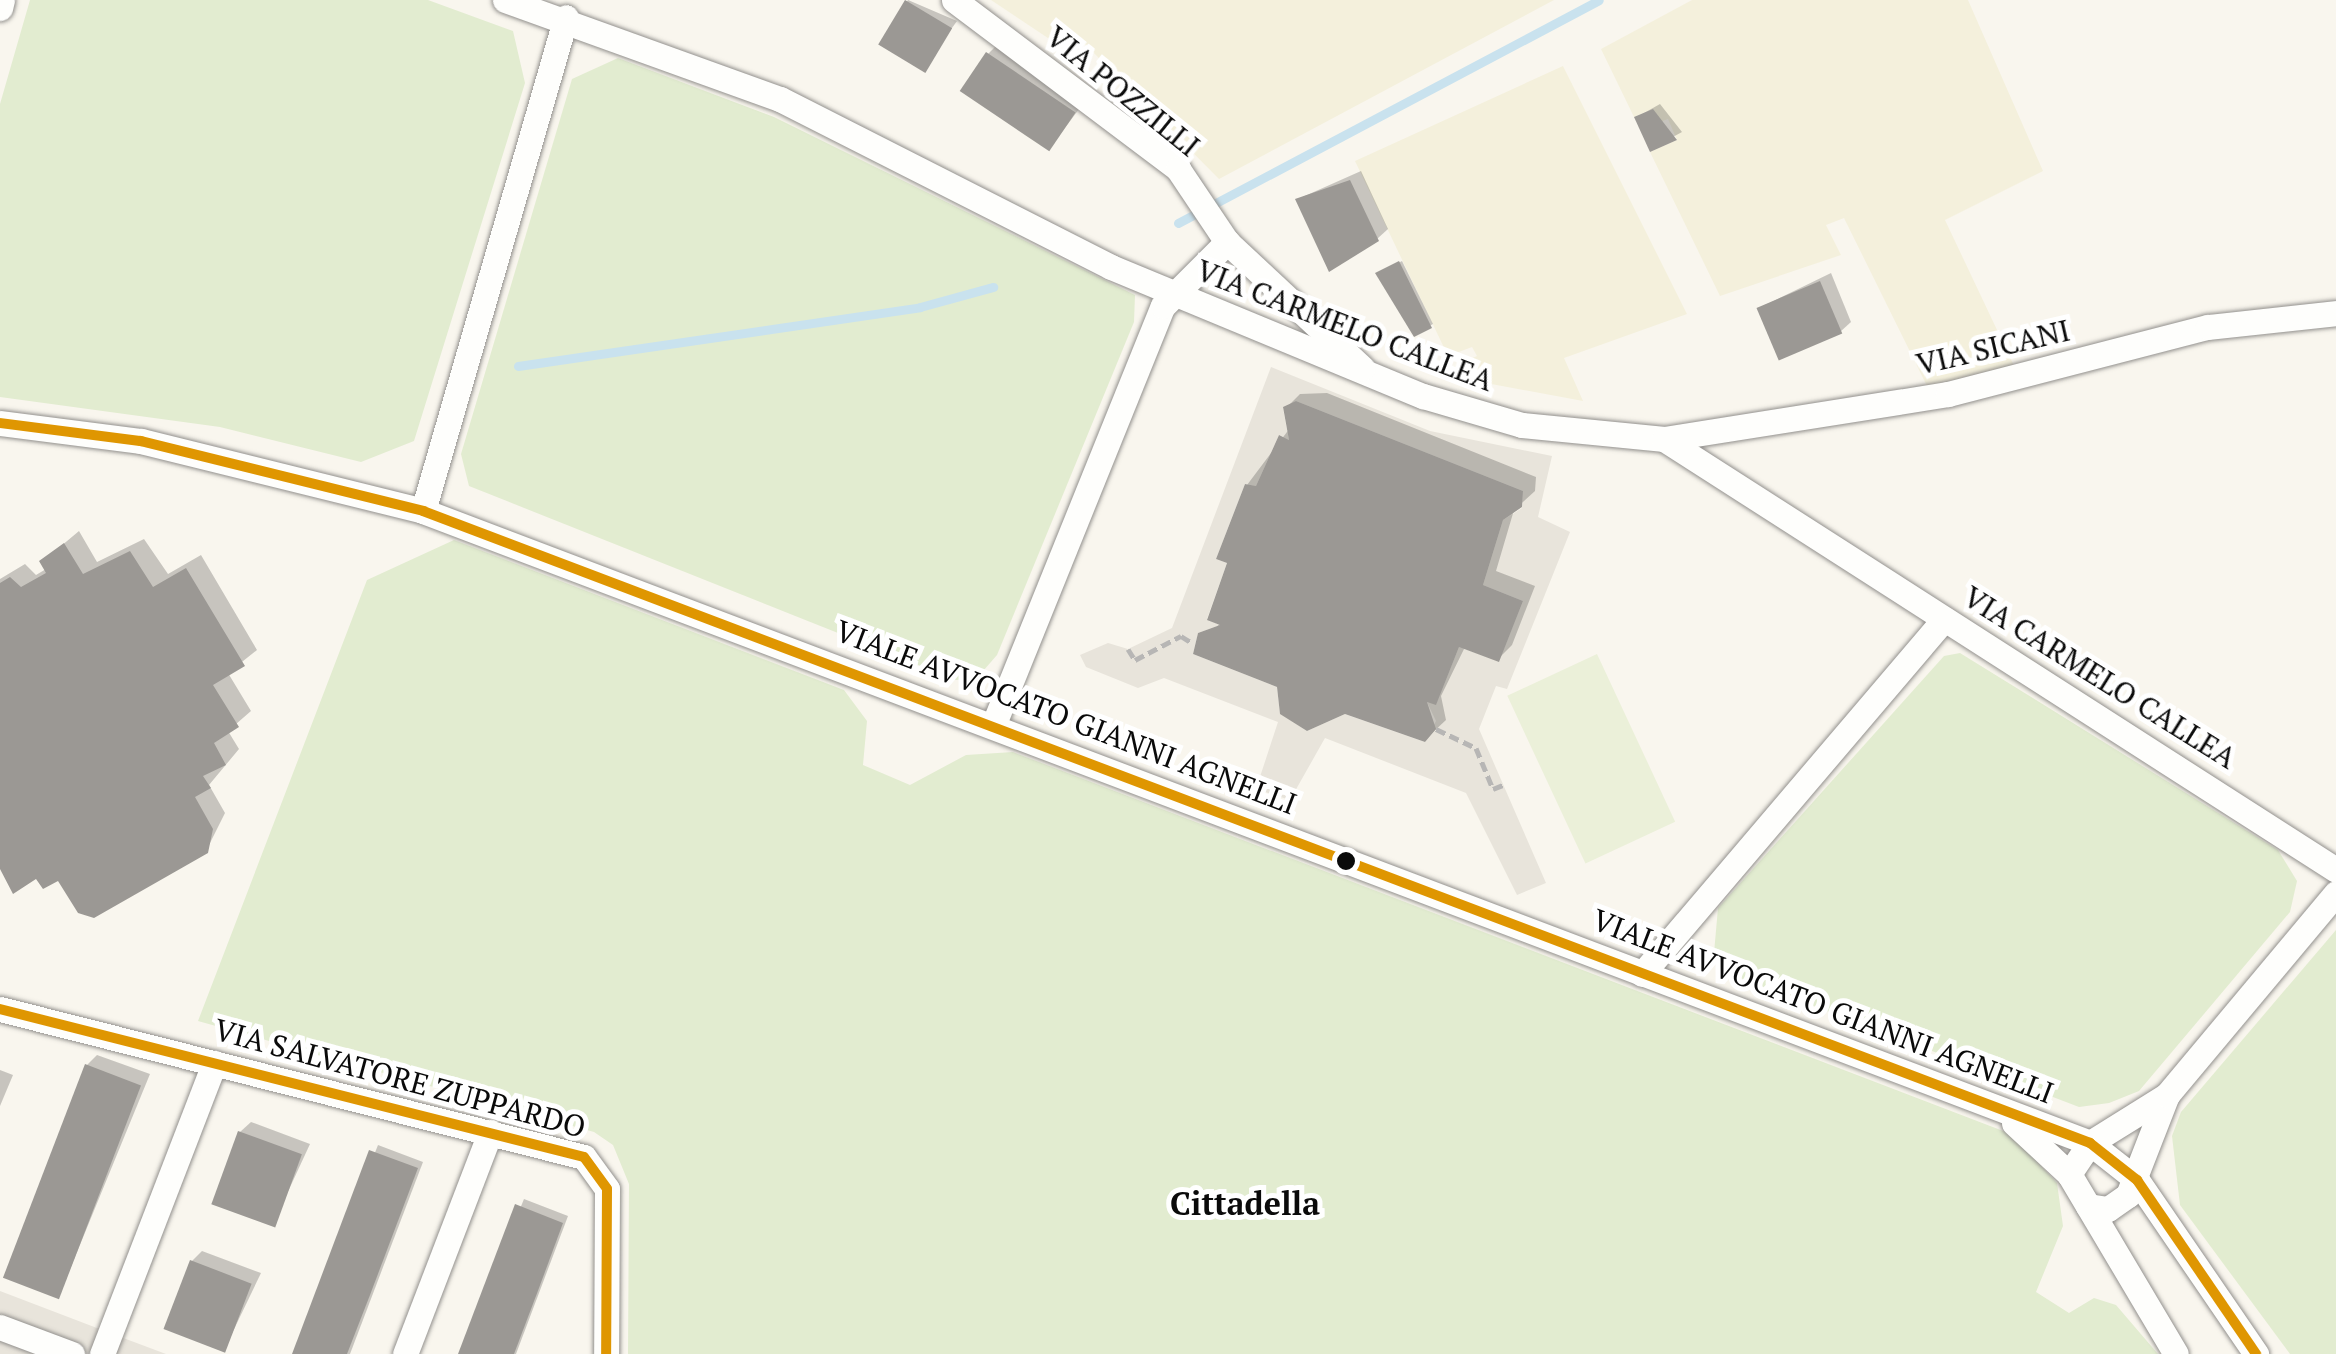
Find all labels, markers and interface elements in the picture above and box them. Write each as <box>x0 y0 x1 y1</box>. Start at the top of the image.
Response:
street label: VIA POZZILLI <box>1039 18 1207 164</box>
street label: VIA CARMELO CALLEA <box>1191 252 1499 398</box>
street label: VIA SICANI <box>1912 312 2074 382</box>
street label: VIA CARMELO CALLEA <box>1957 578 2243 776</box>
street label: VIALE AVVOCATO GIANNI AGNELLI <box>830 612 1302 822</box>
unlabelled marker <box>1336 851 1356 871</box>
street label: VIALE AVVOCATO GIANNI AGNELLI <box>1587 901 2059 1111</box>
street label: VIA SALVATORE ZUPPARDO <box>210 1011 590 1145</box>
district label: Cittadella <box>1170 1184 1320 1222</box>

